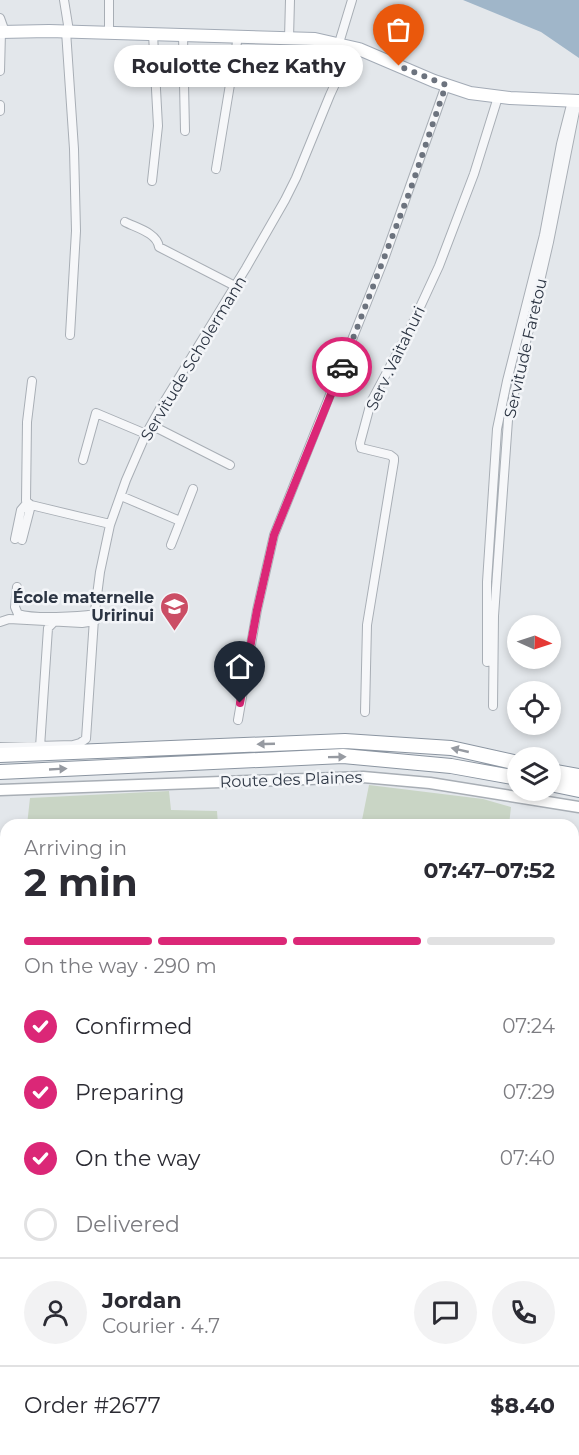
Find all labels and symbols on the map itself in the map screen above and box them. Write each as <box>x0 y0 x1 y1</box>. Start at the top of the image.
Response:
pin <box>373 4 424 66</box>
callout: Roulotte Chez Kathy <box>114 45 363 87</box>
street label: Servitude Scholermann <box>137 272 250 444</box>
street label: Servitude Faretou <box>500 276 551 420</box>
street label: Serv .Vaitahuri <box>362 303 429 413</box>
courier <box>312 337 372 397</box>
place label: École maternelle Uririnui <box>13 588 154 625</box>
school or university icon: École maternelle Uririnui <box>159 590 191 632</box>
north arrow <box>507 615 561 669</box>
pin <box>214 641 265 703</box>
one-way arrow <box>257 740 276 749</box>
one-way arrow <box>451 745 470 755</box>
one-way arrow <box>328 752 347 762</box>
one-way arrow <box>49 765 68 774</box>
street label: Route des Plaines <box>219 768 363 791</box>

